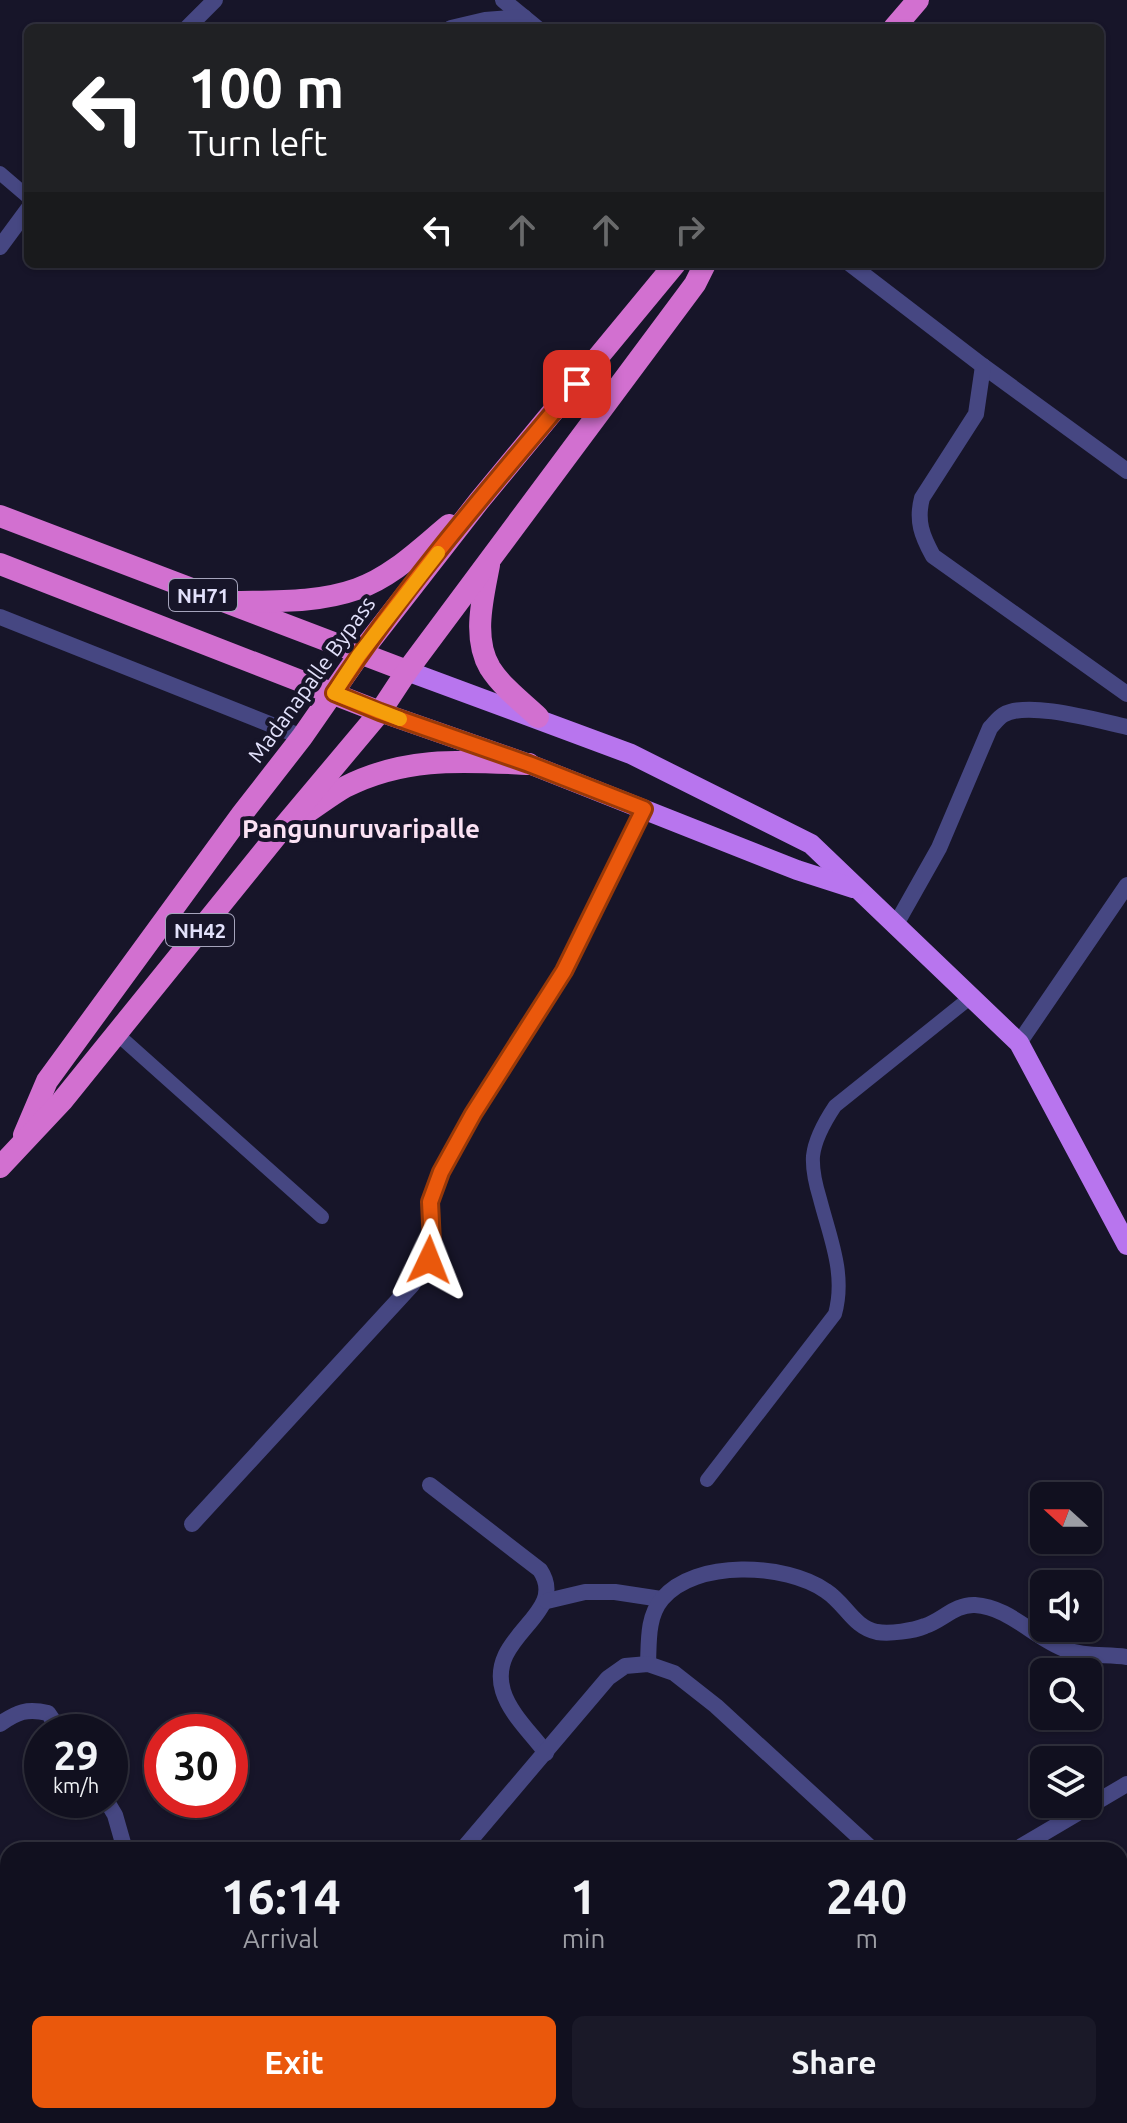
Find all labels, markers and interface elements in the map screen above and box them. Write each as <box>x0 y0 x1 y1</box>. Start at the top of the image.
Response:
icon: left <box>56 56 160 160</box>
text: 100 m <box>188 56 344 119</box>
text: Turn left <box>188 122 327 163</box>
icon: left <box>416 208 460 252</box>
icon: ahead <box>500 208 544 252</box>
icon: ahead <box>584 208 628 252</box>
icon: right <box>668 208 712 252</box>
pin <box>543 350 611 418</box>
icon: arrive <box>555 362 599 406</box>
road number: NH71 <box>169 579 237 611</box>
street label: Madanapalle Bypass <box>242 591 380 767</box>
district label: Pangunuruvaripalle <box>242 814 480 843</box>
road number: NH42 <box>166 914 234 946</box>
position arrow <box>387 1218 471 1302</box>
north arrow <box>1030 1482 1102 1554</box>
map controls <box>1030 1482 1102 1818</box>
button: sound <box>1030 1570 1102 1642</box>
button: search <box>1030 1658 1102 1730</box>
speed limit sign: 30 <box>144 1714 248 1818</box>
text: 29 <box>53 1733 99 1778</box>
button: layers <box>1030 1746 1102 1818</box>
text: km/h <box>53 1774 99 1797</box>
text: 16:14 <box>221 1869 341 1923</box>
text: 1 <box>570 1869 597 1923</box>
text: 240 <box>826 1869 907 1923</box>
text: Arrival <box>243 1924 319 1953</box>
text: min <box>562 1924 605 1953</box>
text: m <box>855 1924 878 1953</box>
button: Exit <box>32 2016 556 2108</box>
button: Share <box>572 2016 1096 2108</box>

